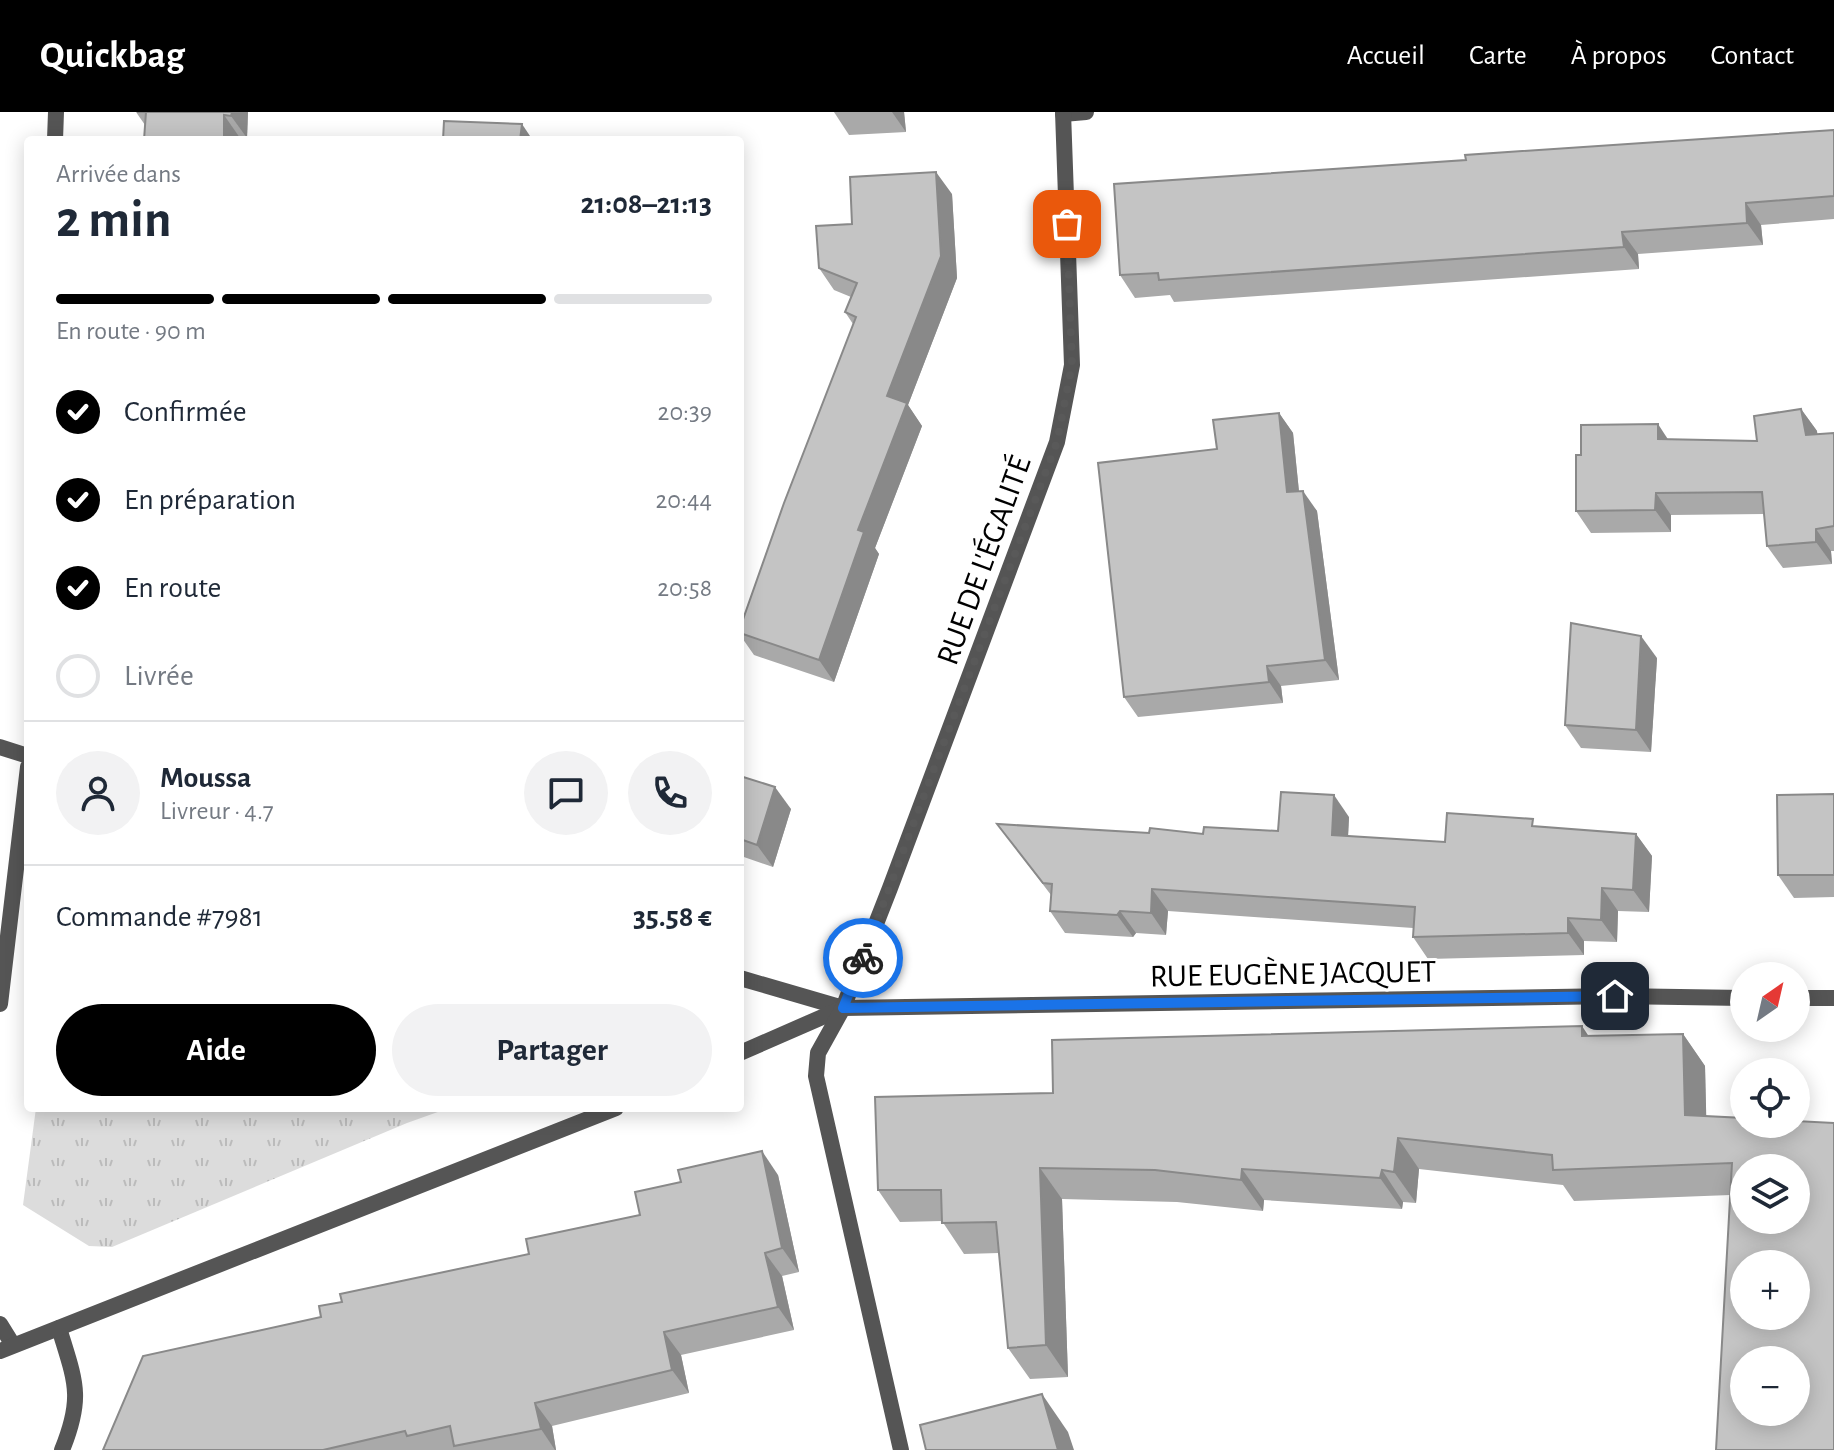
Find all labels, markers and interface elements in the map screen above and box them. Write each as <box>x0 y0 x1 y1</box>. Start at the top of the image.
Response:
text: Quickbag <box>40 37 185 75</box>
text: Accueil <box>1347 42 1425 70</box>
text: Carte <box>1469 42 1527 70</box>
text: À propos <box>1571 42 1667 70</box>
text: Contact <box>1711 42 1794 70</box>
text: Arrivée dans <box>56 161 181 187</box>
text: 21:08–21:13 <box>580 189 712 219</box>
pin <box>1033 190 1101 258</box>
text: 2 min <box>56 194 171 246</box>
icon: bag <box>1045 202 1089 246</box>
text: En route · 90 m <box>56 318 206 344</box>
icon: check <box>56 390 100 434</box>
text: Confirmée <box>124 397 247 427</box>
text: 20:39 <box>658 399 712 425</box>
street label: RUE DE L'ÉGALITÉ <box>928 450 1037 669</box>
icon: check <box>56 478 100 522</box>
text: En préparation <box>124 485 296 515</box>
text: 20:44 <box>655 487 712 513</box>
icon: check <box>56 566 100 610</box>
text: En route <box>124 573 221 603</box>
text: 20:58 <box>657 575 712 601</box>
text: Livrée <box>124 661 194 691</box>
button: person <box>56 751 140 835</box>
button: chat <box>524 751 608 835</box>
button: phone <box>628 751 712 835</box>
text: Moussa <box>160 763 251 793</box>
text: Livreur · 4.7 <box>160 798 274 824</box>
text: Commande #7981 <box>56 902 263 932</box>
text: 35.58 € <box>633 902 712 932</box>
courier <box>823 918 903 998</box>
icon: bike <box>841 936 885 980</box>
street label: RUE EUGÈNE JACQUET <box>1149 952 1437 992</box>
pin <box>1581 962 1649 1030</box>
north arrow <box>1730 962 1810 1042</box>
map controls <box>1730 962 1810 1426</box>
icon: home <box>1593 974 1637 1018</box>
button: Aide <box>56 1004 376 1096</box>
button: Partager <box>392 1004 712 1096</box>
button: locate <box>1730 1058 1810 1138</box>
button: layers <box>1730 1154 1810 1234</box>
button: + <box>1730 1250 1810 1330</box>
button: − <box>1730 1346 1810 1426</box>

